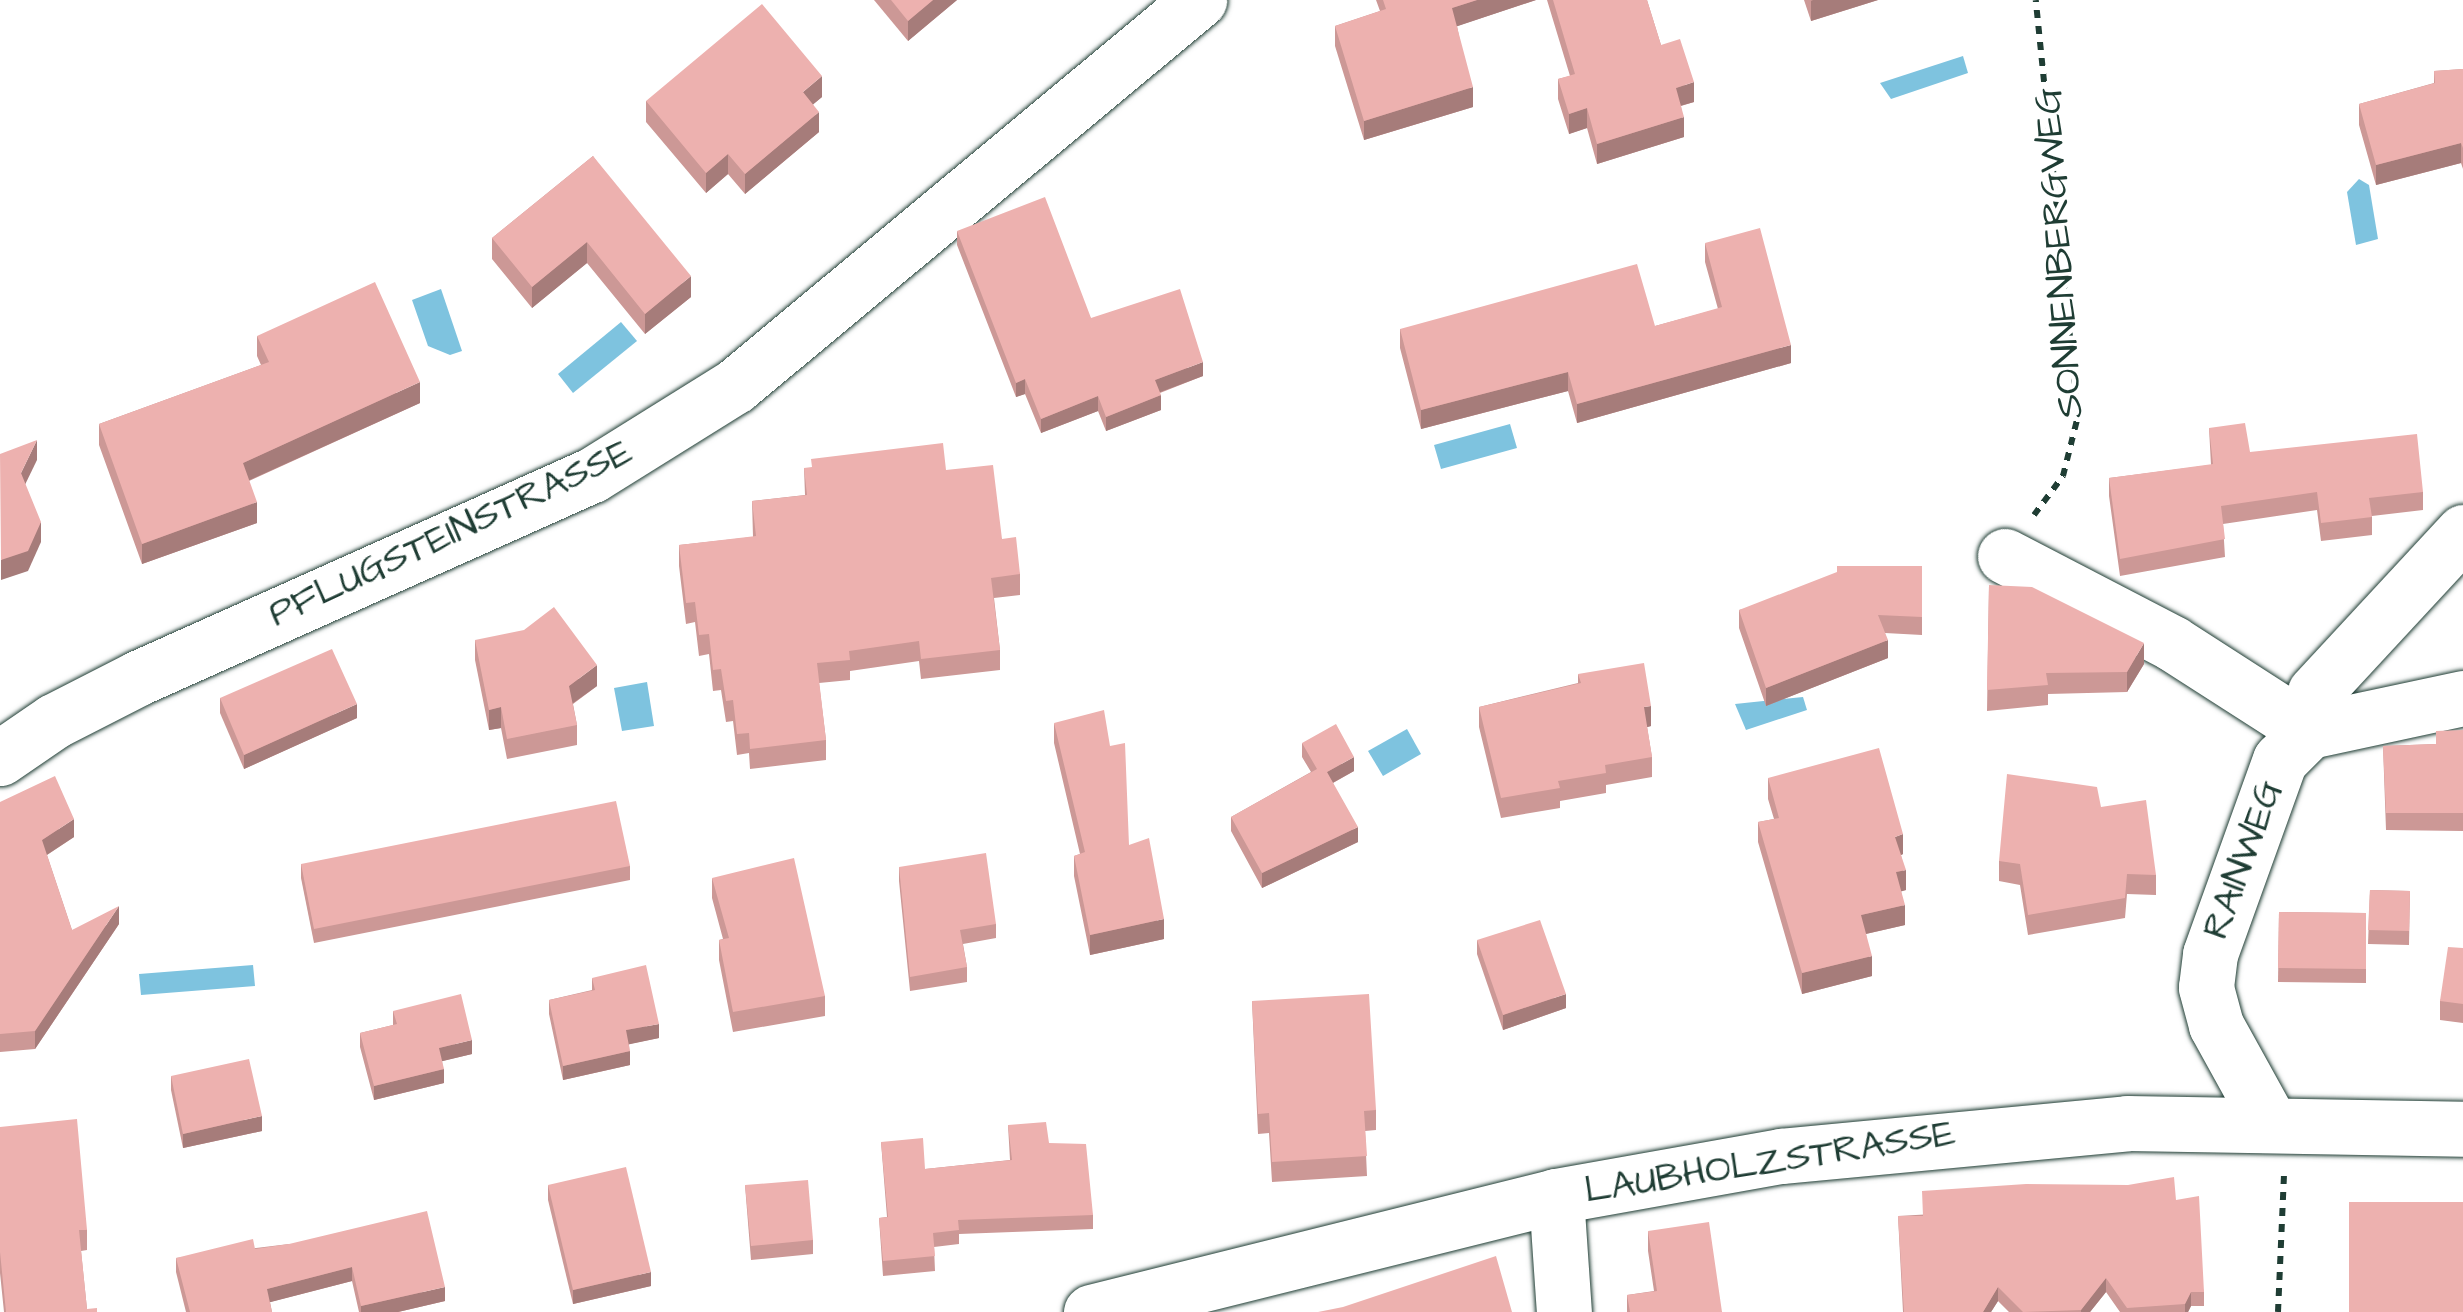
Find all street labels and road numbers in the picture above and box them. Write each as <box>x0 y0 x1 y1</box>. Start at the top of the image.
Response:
street label: SONNENBERGWEG <box>2026 86 2094 420</box>
street label: PFLUGSTEINSTRASSE <box>262 430 640 638</box>
street label: RAINWEG <box>2194 774 2294 946</box>
street label: LAUBHOLZSTRASSE <box>1582 1111 1958 1215</box>

